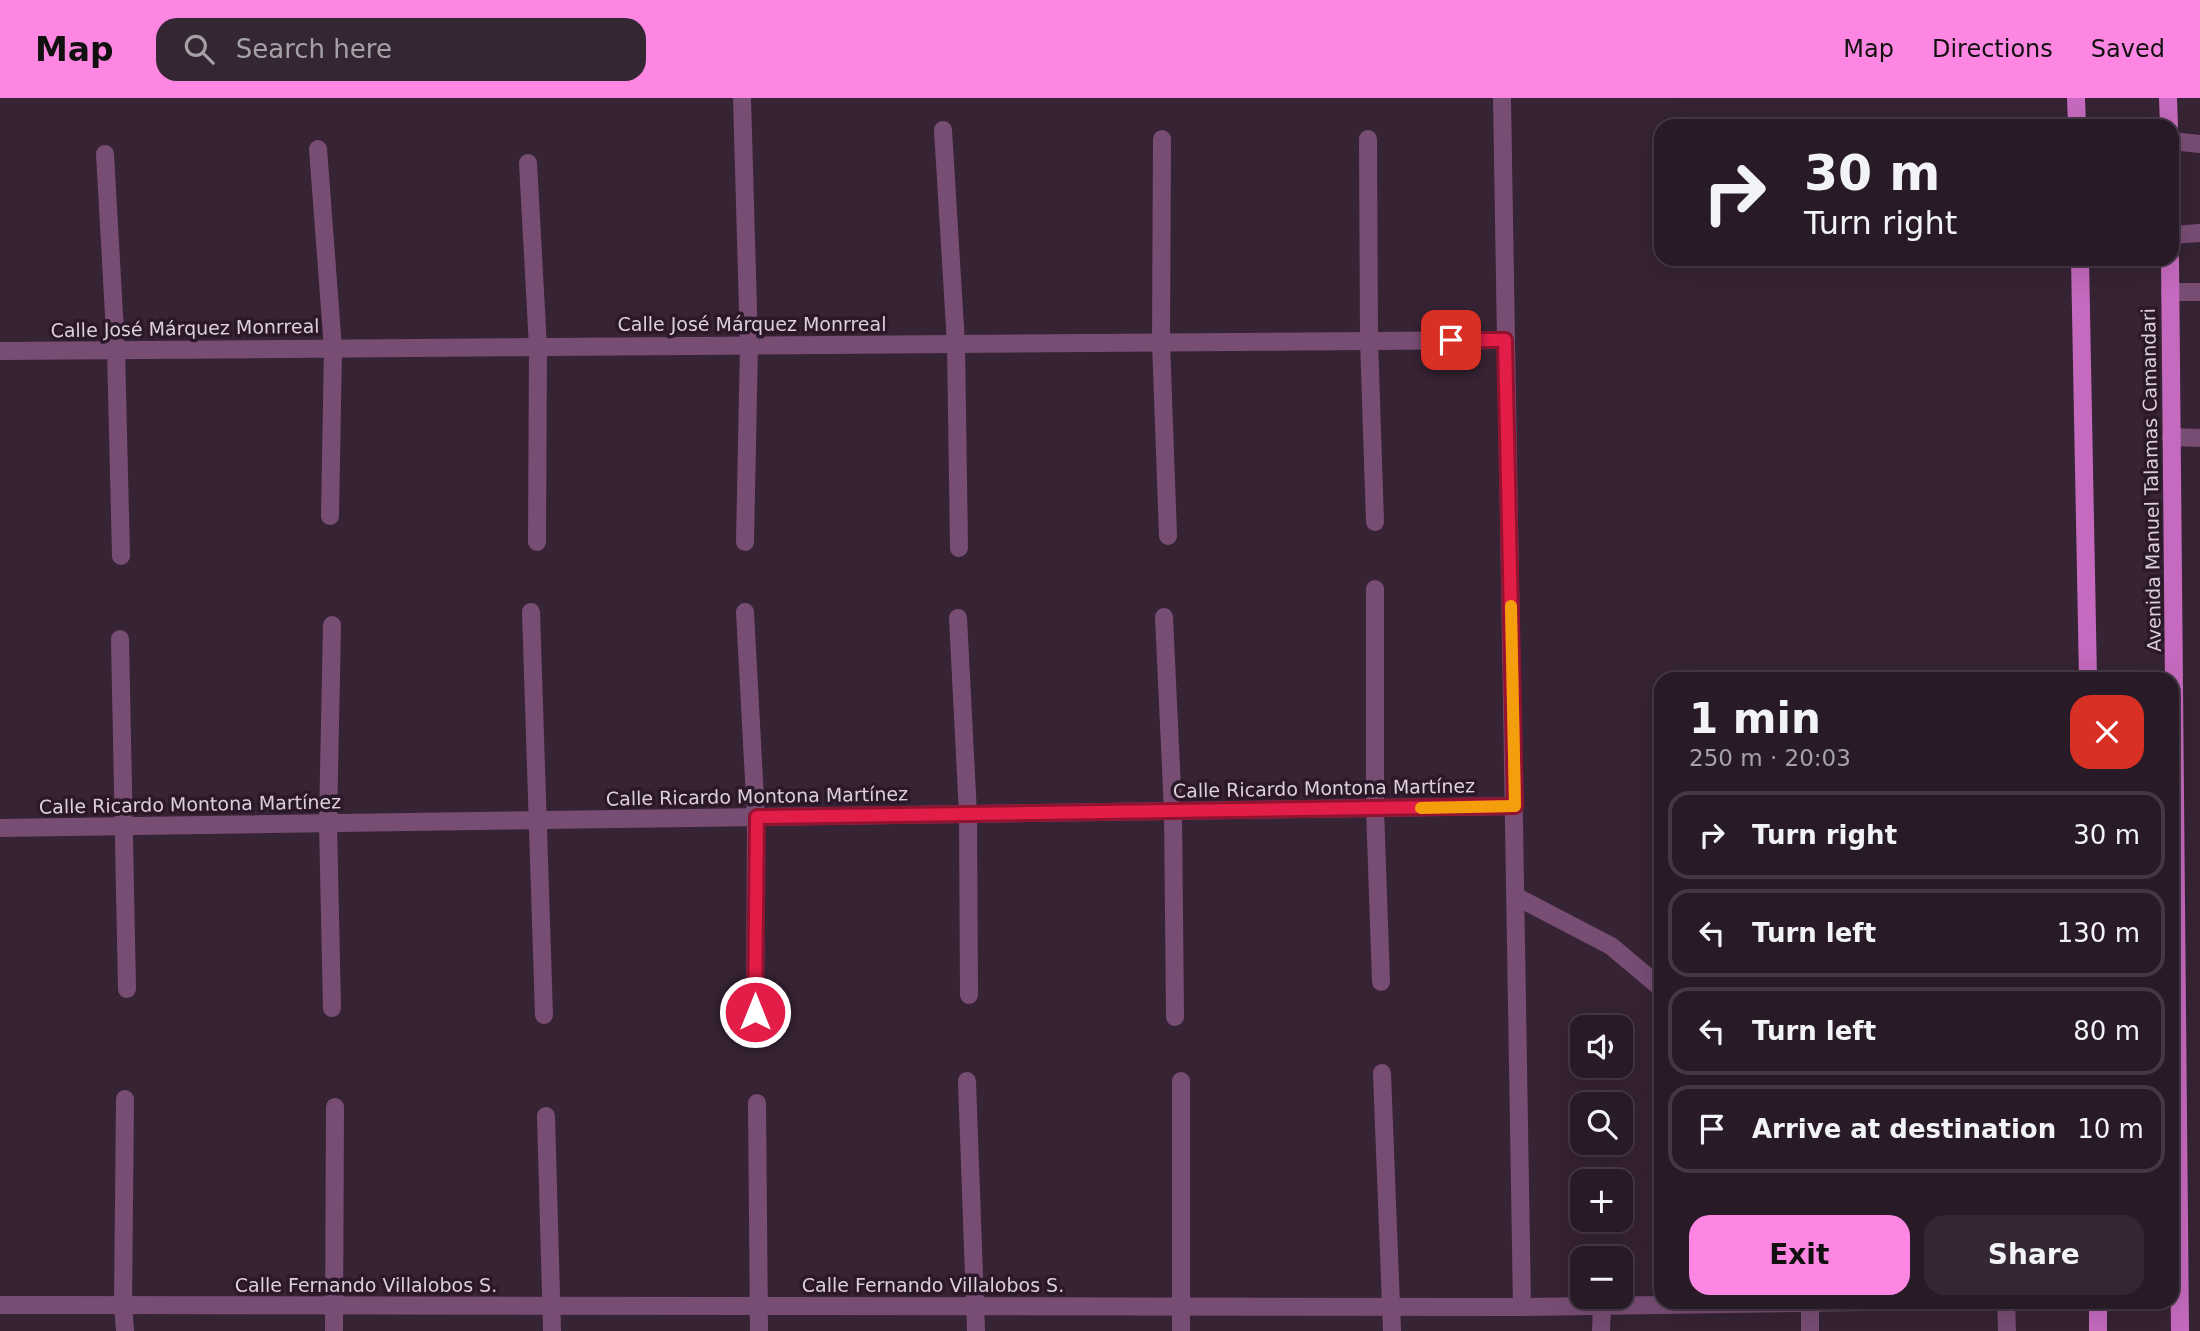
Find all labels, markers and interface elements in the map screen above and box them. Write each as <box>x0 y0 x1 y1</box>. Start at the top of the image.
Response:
search box <box>156 18 646 81</box>
text: Map <box>35 30 114 69</box>
icon: search <box>180 30 218 68</box>
text: Search here <box>236 34 392 64</box>
text: Map <box>1843 35 1894 63</box>
text: Directions <box>1932 35 2053 63</box>
text: Saved <box>2091 35 2165 63</box>
text: 30 m <box>1804 145 1940 202</box>
icon: right <box>1689 147 1780 238</box>
text: Turn right <box>1804 204 1957 242</box>
street label: Avenida Manuel Talamas Camandari <box>2137 308 2165 652</box>
pin <box>1421 310 1481 370</box>
street label: Calle José Márquez Monrreal <box>618 313 886 335</box>
street label: Calle José Márquez Monrreal <box>50 315 320 341</box>
icon: arrive <box>1432 321 1470 359</box>
text: 1 min <box>1689 694 1821 743</box>
button: close <box>2070 695 2144 769</box>
text: 250 m · 20:03 <box>1689 745 1851 771</box>
street label: Calle Ricardo Montona Martínez <box>1173 774 1475 802</box>
street label: Calle Ricardo Montona Martínez <box>606 782 908 810</box>
street label: Calle Ricardo Montona Martínez <box>39 790 341 818</box>
icon: right <box>1693 816 1731 854</box>
text: Turn right <box>1752 820 1897 850</box>
text: 30 m <box>2073 820 2140 850</box>
icon: left <box>1693 914 1731 952</box>
text: Turn left <box>1752 918 1876 948</box>
text: 130 m <box>2057 918 2140 948</box>
position arrow <box>718 975 792 1049</box>
icon: left <box>1693 1012 1731 1050</box>
map controls <box>1570 1015 1633 1309</box>
button: sound <box>1570 1015 1633 1078</box>
text: Turn left <box>1752 1016 1876 1046</box>
text: 80 m <box>2073 1016 2140 1046</box>
button: search <box>1570 1092 1633 1155</box>
icon: arrive <box>1693 1110 1731 1148</box>
text: Arrive at destination <box>1752 1114 2056 1144</box>
text: 10 m <box>2077 1114 2144 1144</box>
button: + <box>1570 1169 1633 1232</box>
button: Exit <box>1689 1215 1910 1295</box>
button: Share <box>1924 1215 2144 1295</box>
button: − <box>1570 1246 1633 1309</box>
street label: Calle Fernando Villalobos S. <box>235 1274 497 1296</box>
street label: Calle Fernando Villalobos S. <box>802 1274 1064 1296</box>

